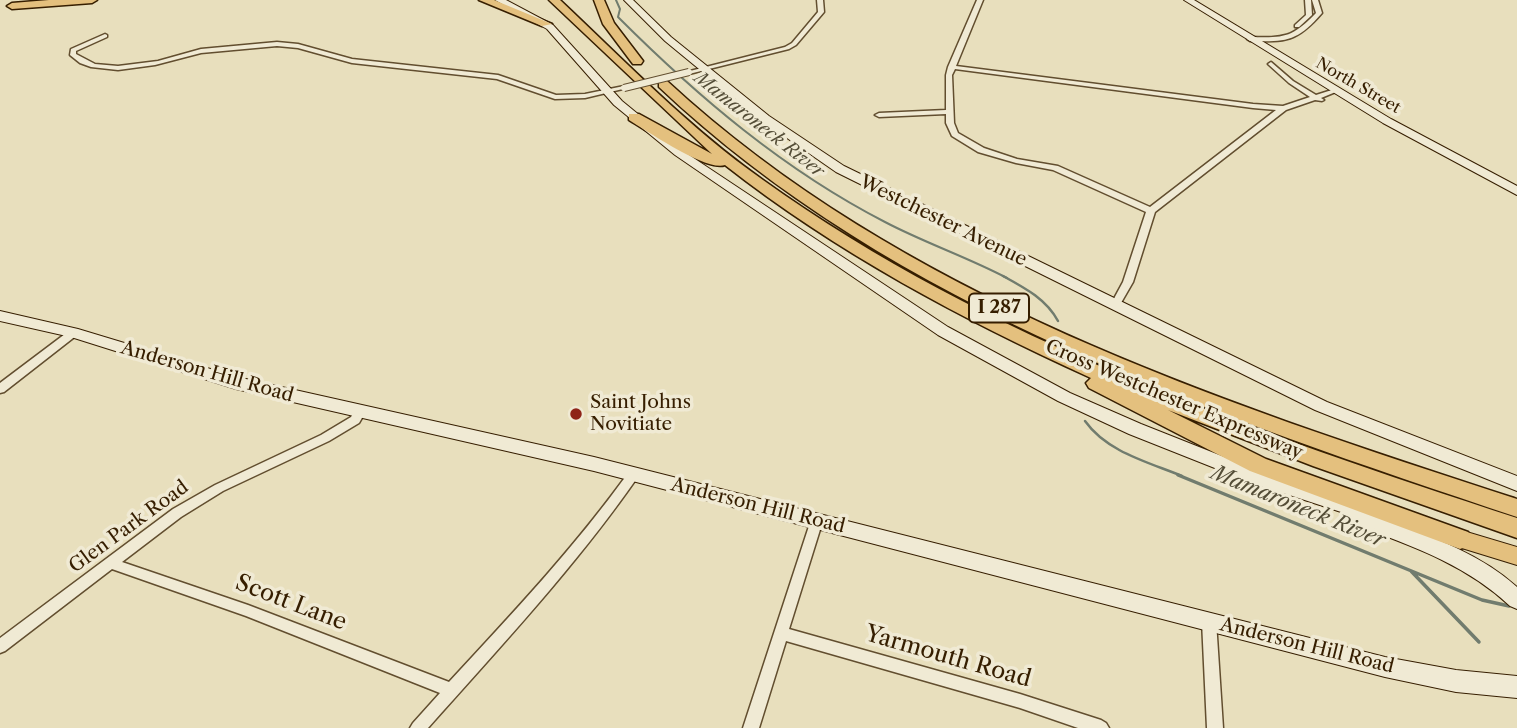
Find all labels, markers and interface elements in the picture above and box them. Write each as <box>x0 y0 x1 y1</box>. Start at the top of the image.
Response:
street label: North Street <box>1312 54 1404 118</box>
water label: Mamaroneck River <box>690 68 828 182</box>
street label: Westchester Avenue <box>856 171 1030 271</box>
road number: I 287 <box>969 294 1029 322</box>
street label: Cross Westchester Expressway <box>1042 335 1306 465</box>
street label: Anderson Hill Road <box>118 336 296 408</box>
place label: Saint Johns Novitiate <box>590 392 691 436</box>
marker: Saint Johns Novitiate <box>568 406 584 422</box>
water label: Mamaroneck River <box>1207 461 1389 553</box>
street label: Anderson Hill Road <box>669 473 847 539</box>
street label: Glen Park Road <box>65 476 193 578</box>
street label: Scott Lane <box>232 569 350 637</box>
street label: Anderson Hill Road <box>1218 613 1396 679</box>
street label: Yarmouth Road <box>862 620 1034 694</box>

